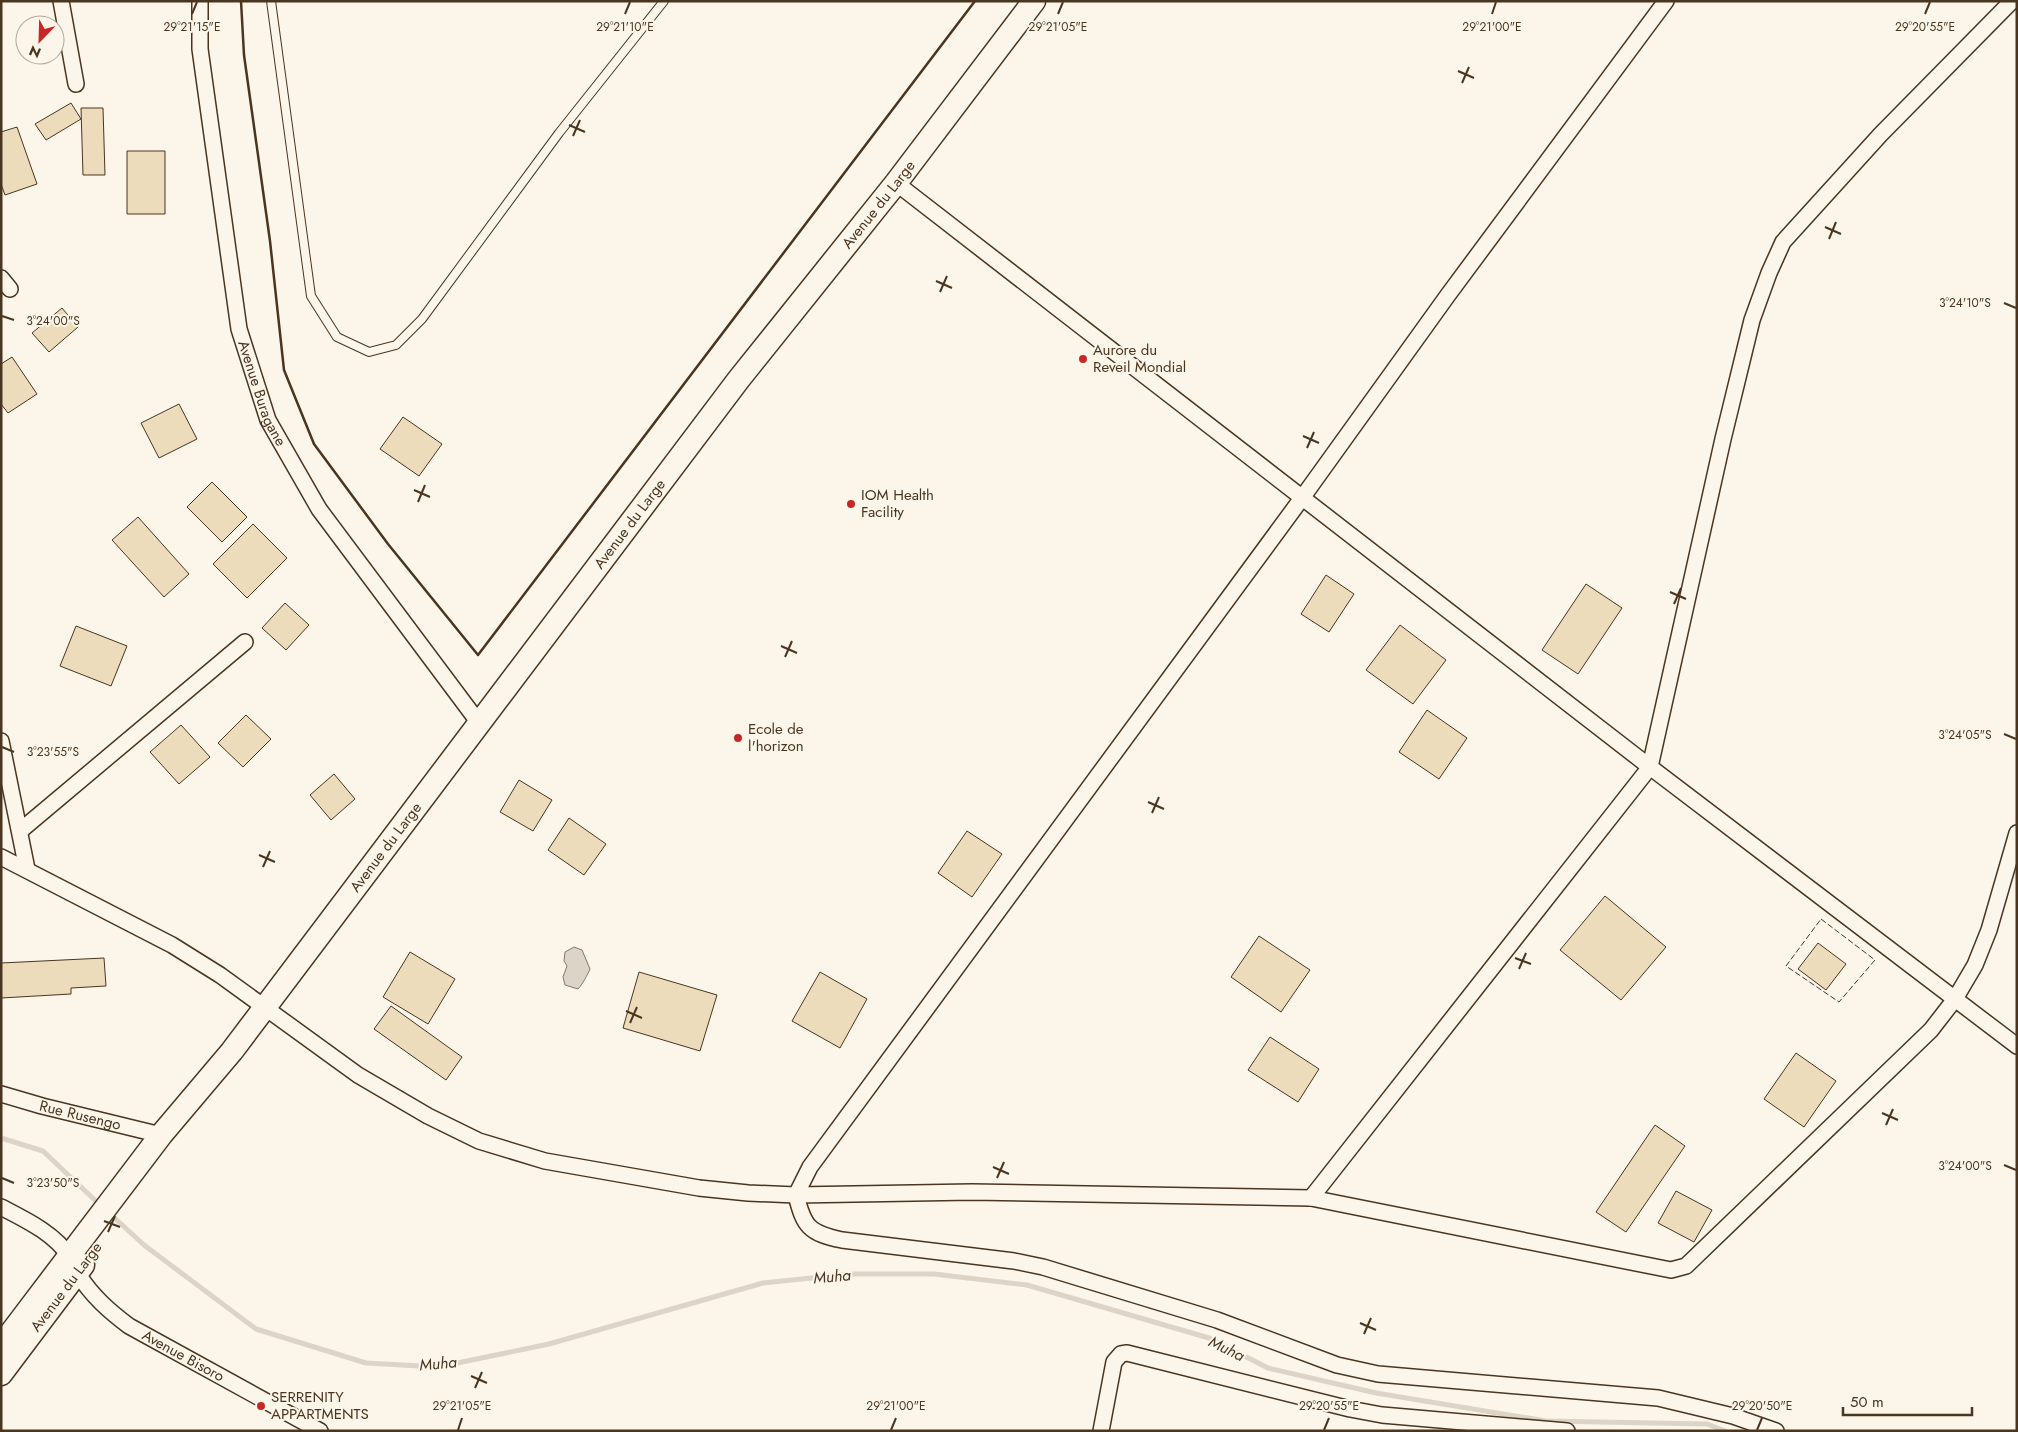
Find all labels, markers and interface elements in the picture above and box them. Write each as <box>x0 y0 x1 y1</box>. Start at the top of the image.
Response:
north arrow <box>15 15 65 65</box>
text: 29°21'15"E <box>163 18 221 36</box>
text: 29°21'10"E <box>596 18 654 36</box>
text: 29°21'05"E <box>1029 18 1087 36</box>
text: 29°21'00"E <box>1462 18 1522 36</box>
text: 29°20'55"E <box>1895 18 1955 36</box>
text: N <box>26 41 44 63</box>
street label: Avenue du Large <box>836 155 921 253</box>
text: 3°24'10"S <box>1939 294 1991 312</box>
text: 3°24'00"S <box>26 312 80 330</box>
street label: Avenue Buragane <box>232 338 292 450</box>
place label: Aurore du Reveil Mondial <box>1093 339 1186 378</box>
marker: Aurore du Reveil Mondial <box>1077 353 1089 365</box>
street label: Avenue du Large <box>588 474 671 573</box>
place label: IOM Health Facility <box>861 484 934 523</box>
marker: IOM Health Facility <box>845 498 857 510</box>
place label: Ecole de l'horizon <box>748 718 804 757</box>
text: 3°24'05"S <box>1938 726 1992 744</box>
marker: Ecole de l'horizon <box>732 732 744 744</box>
text: 3°23'55"S <box>27 743 80 761</box>
street label: Avenue du Large <box>345 798 427 897</box>
street label: Rue Rusengo <box>37 1095 123 1136</box>
text: 3°24'00"S <box>1938 1157 1992 1175</box>
text: 3°23'50"S <box>27 1174 80 1192</box>
street label: Avenue du Large <box>25 1237 107 1336</box>
water label: Muha <box>812 1263 852 1290</box>
street label: Avenue Bisoro <box>138 1324 228 1387</box>
water label: Muha <box>1205 1330 1249 1367</box>
water label: Muha <box>418 1350 458 1377</box>
scale bar <box>1843 1384 1972 1416</box>
place label: SERRENITY APPARTMENTS <box>271 1386 369 1425</box>
text: 50 m <box>1850 1391 1884 1413</box>
text: 29°21'05"E <box>433 1397 491 1415</box>
text: 29°21'00"E <box>866 1397 926 1415</box>
text: 29°20'55"E <box>1299 1397 1359 1415</box>
text: 29°20'50"E <box>1732 1397 1792 1415</box>
marker: SERRENITY APPARTMENTS <box>255 1400 267 1412</box>

